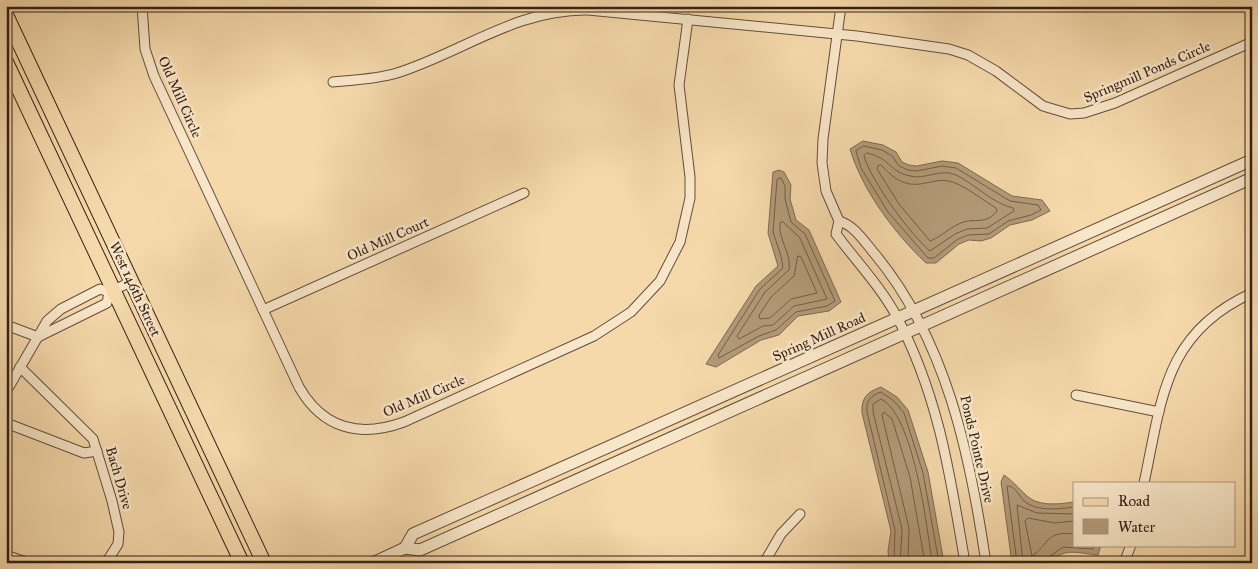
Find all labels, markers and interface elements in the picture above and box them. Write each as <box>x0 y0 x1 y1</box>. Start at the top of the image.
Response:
street label: Springmill Ponds Circle <box>1081 38 1213 106</box>
street label: Old Mill Circle <box>154 54 206 141</box>
street label: Old Mill Court <box>344 213 432 265</box>
street label: West 146th Street <box>106 239 164 339</box>
street label: Spring Mill Road <box>770 309 868 365</box>
street label: Old Mill Circle <box>380 371 468 421</box>
street label: Ponds Pointe Drive <box>956 394 998 505</box>
street label: Bach Drive <box>102 445 136 511</box>
legend <box>1073 482 1236 546</box>
text: Road <box>1118 492 1150 510</box>
text: Water <box>1118 518 1155 536</box>

